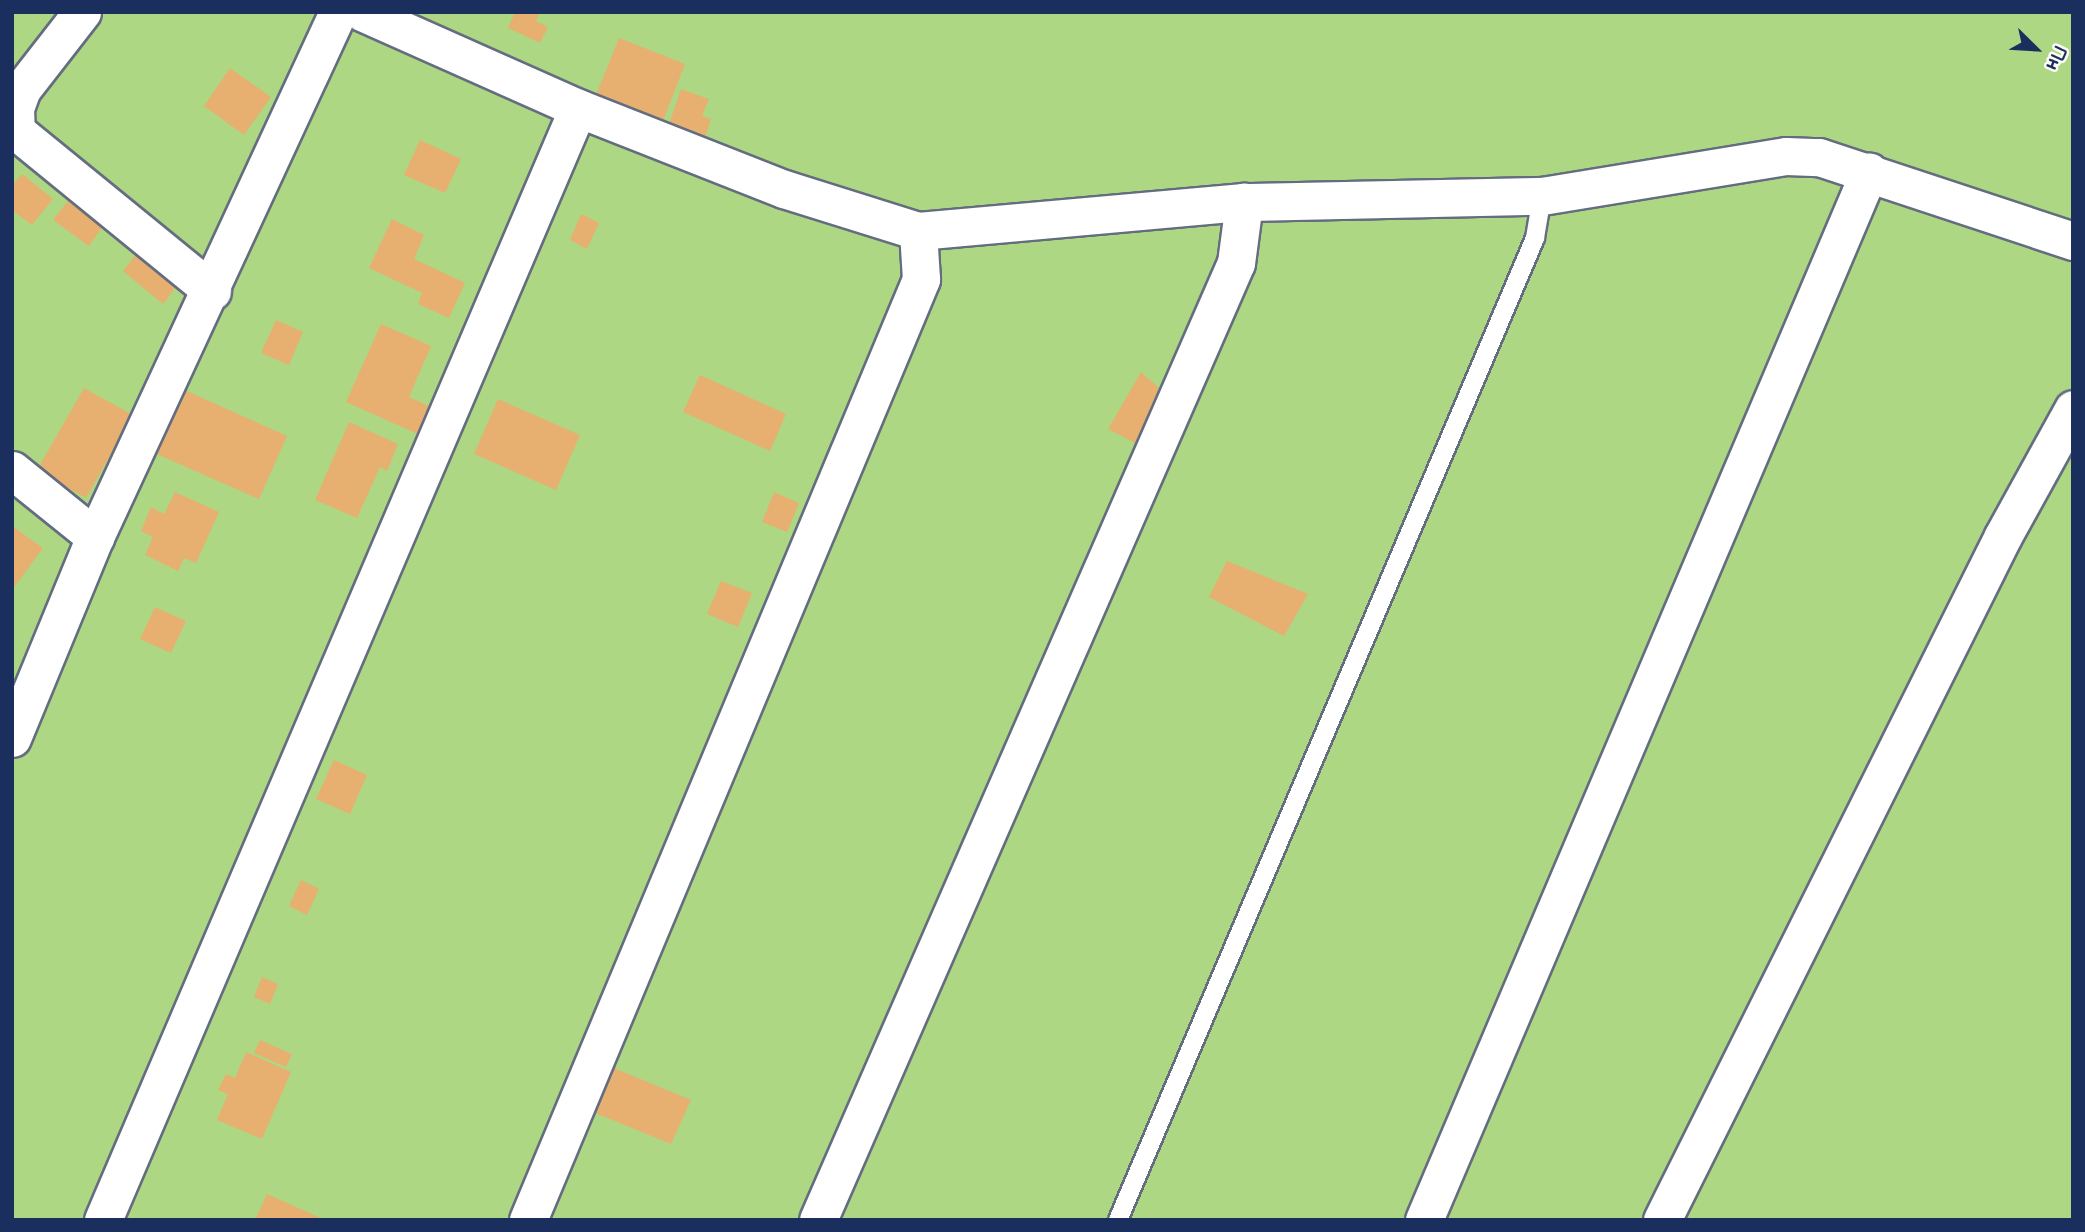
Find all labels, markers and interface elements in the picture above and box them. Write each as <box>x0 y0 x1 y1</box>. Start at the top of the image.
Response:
north arrow <box>2001 14 2071 84</box>
text: Пн <box>2040 41 2071 74</box>

